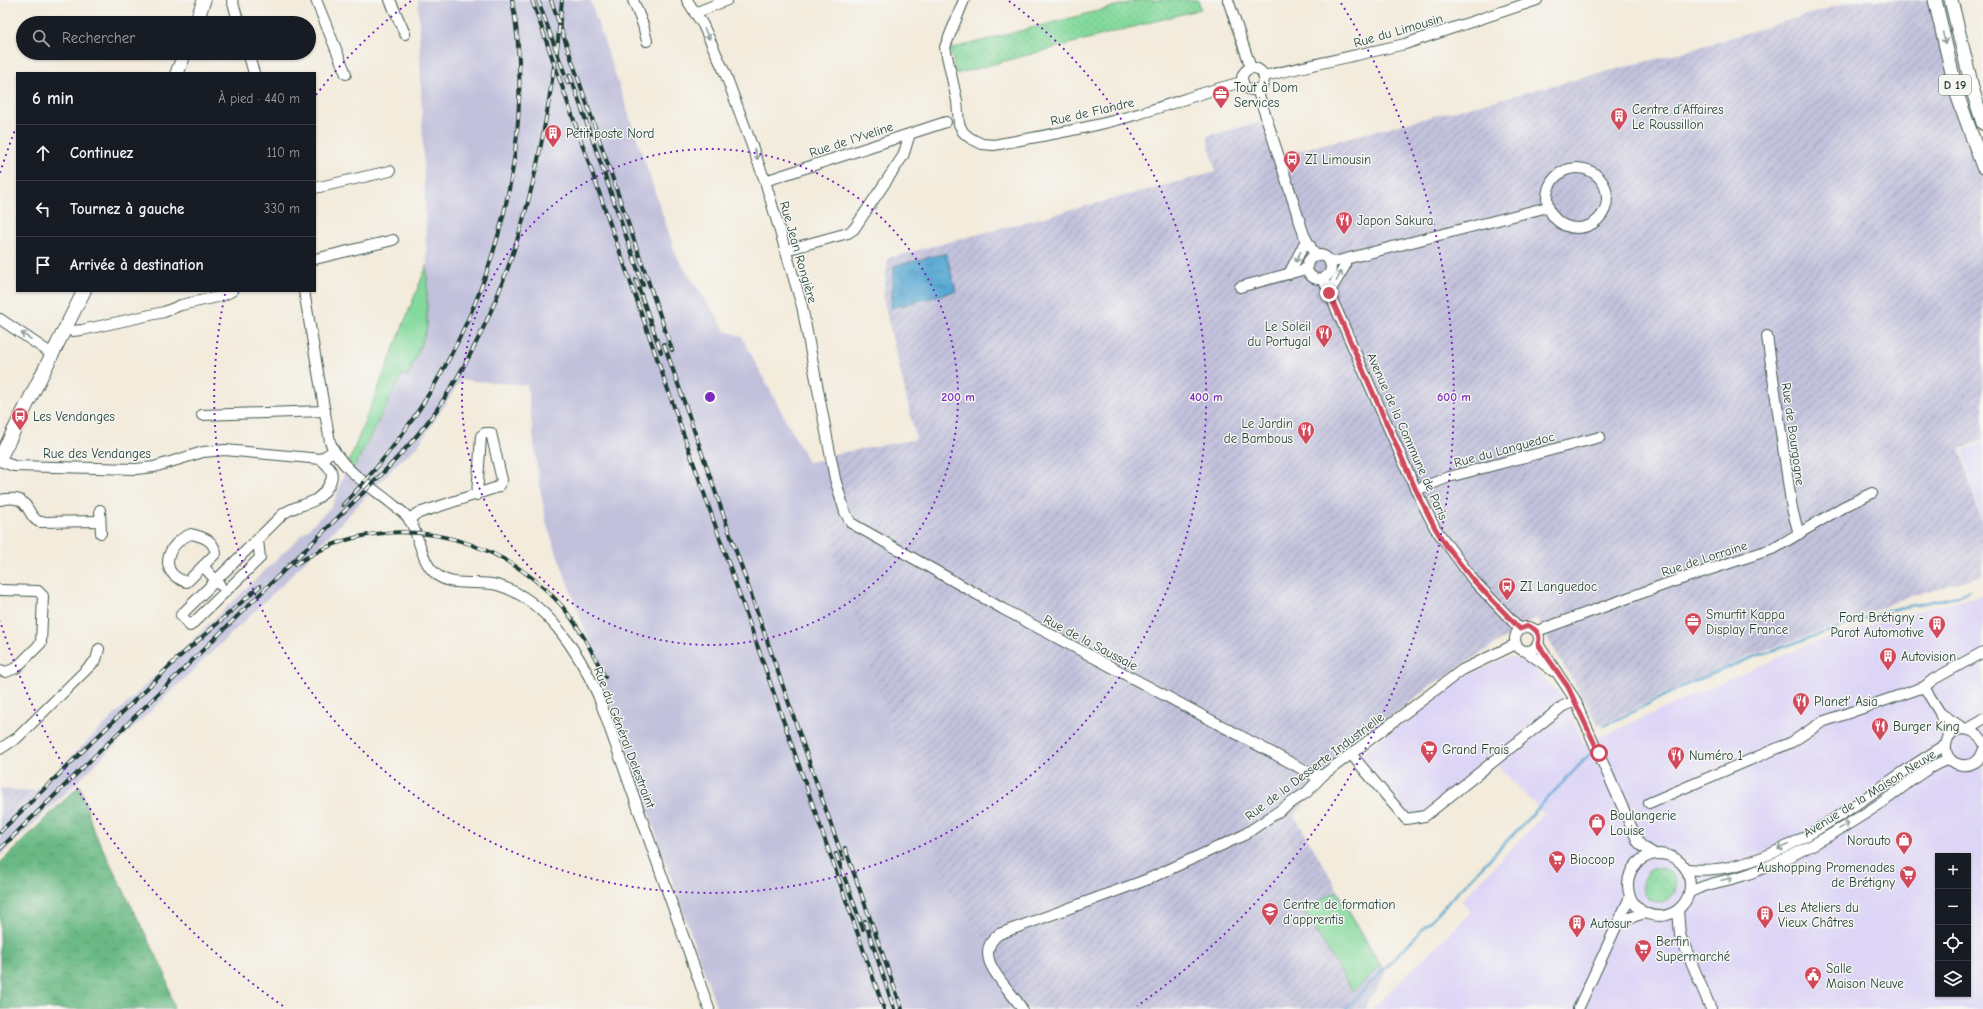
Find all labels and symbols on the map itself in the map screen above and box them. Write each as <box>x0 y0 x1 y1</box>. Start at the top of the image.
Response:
street label: Rue du Limousin <box>1352 11 1445 50</box>
one-way arrow <box>704 27 711 39</box>
one-way arrow <box>1940 31 1948 44</box>
road number: D 19 <box>1939 75 1971 95</box>
place label: Tout à Dom Services <box>1234 80 1298 110</box>
office icon: Tout à Dom Services <box>1211 84 1231 109</box>
street label: Rue de Flandre <box>1049 94 1136 128</box>
place label: Centre d’Affaires Le Roussillon <box>1632 102 1724 132</box>
building icon: Centre d’Affaires Le Roussillon <box>1609 106 1629 131</box>
street label: Rue de l'Yveline <box>807 119 895 160</box>
building icon: Petit poste Nord <box>543 123 563 148</box>
place label: Petit poste Nord <box>566 126 654 141</box>
one-way arrow <box>753 147 760 160</box>
bus stop icon: ZI Limousin <box>1282 149 1302 174</box>
place label: ZI Limousin <box>1305 152 1371 167</box>
street label: Rue Jean Rongière <box>777 199 820 305</box>
restaurant icon: Japon Sakura <box>1334 210 1354 235</box>
place label: Japon Sakura <box>1357 213 1433 228</box>
one-way arrow <box>1294 251 1301 263</box>
one-way arrow <box>1335 271 1343 283</box>
route end <box>1320 284 1338 302</box>
place label: Le Soleil du Portugal <box>1248 319 1311 349</box>
restaurant icon: Le Soleil du Portugal <box>1314 323 1334 348</box>
one-way arrow <box>21 332 32 340</box>
street label: Avenue de la Commune de Paris <box>1364 350 1451 522</box>
street label: Rue de Bourgogne <box>1779 382 1808 487</box>
centre of rings <box>703 390 717 404</box>
text: 200 m <box>941 390 975 404</box>
text: 400 m <box>1189 390 1223 404</box>
text: 600 m <box>1437 390 1471 404</box>
bus stop icon: Les Vendanges <box>10 406 30 431</box>
place label: Les Vendanges <box>33 409 115 424</box>
place label: Le Jardin de Bambous <box>1224 416 1293 446</box>
restaurant icon: Le Jardin de Bambous <box>1296 420 1316 445</box>
street label: Rue du Languedoc <box>1452 429 1556 470</box>
street label: Rue des Vendanges <box>43 446 151 461</box>
street label: Rue de Lorraine <box>1659 537 1750 579</box>
bus stop icon: ZI Languedoc <box>1497 576 1517 601</box>
place label: ZI Languedoc <box>1520 579 1597 594</box>
place label: Smurfit Kappa Display France <box>1706 607 1789 637</box>
place label: Ford Brétigny - Parot Automotive <box>1831 610 1924 640</box>
street label: Rue de la Saussaie <box>1041 611 1141 674</box>
office icon: Smurfit Kappa Display France <box>1683 611 1703 636</box>
building icon: Ford Brétigny - Parot Automotive <box>1927 614 1947 639</box>
building icon: Autovision <box>1878 646 1898 671</box>
place label: Autovision <box>1901 649 1956 664</box>
street label: Rue du Général Delestraint <box>591 664 659 811</box>
restaurant icon: Planet' Asia <box>1791 691 1811 716</box>
place label: Planet' Asia <box>1814 694 1878 709</box>
street label: Rue de la Desserte Industrielle <box>1242 709 1387 824</box>
restaurant icon: Burger King <box>1870 716 1890 741</box>
place label: Burger King <box>1893 719 1960 734</box>
supermarket icon: Grand Frais <box>1419 739 1439 764</box>
place label: Grand Frais <box>1442 742 1509 757</box>
route start <box>1590 744 1608 762</box>
restaurant icon: Numéro 1 <box>1666 745 1686 770</box>
street label: Avenue de la Maison Neuve <box>1800 746 1939 840</box>
place label: Numéro 1 <box>1689 748 1743 763</box>
place label: Boulangerie Louise <box>1610 808 1677 838</box>
shop icon: Boulangerie Louise <box>1587 812 1607 837</box>
one-way arrow <box>1839 822 1850 830</box>
shop icon: Norauto <box>1894 830 1914 855</box>
place label: Norauto <box>1847 833 1891 848</box>
one-way arrow <box>1777 844 1789 851</box>
supermarket icon: Biocoop <box>1547 849 1567 874</box>
place label: Biocoop <box>1570 852 1615 867</box>
place label: Aushopping Promenades de Brétigny <box>1757 860 1895 890</box>
supermarket icon: Aushopping Promenades de Brétigny <box>1898 864 1918 889</box>
one-way arrow <box>1720 875 1733 883</box>
place label: Centre de formation d'apprentis <box>1283 897 1396 927</box>
place label: Les Ateliers du Vieux Châtres <box>1778 900 1859 930</box>
school or university icon: Centre de formation d'apprentis <box>1260 901 1280 926</box>
building icon: Les Ateliers du Vieux Châtres <box>1755 904 1775 929</box>
building icon: Autosur <box>1567 913 1587 938</box>
place label: Autosur <box>1590 916 1632 931</box>
place label: Berfin Supermarché <box>1656 934 1731 964</box>
supermarket icon: Berfin Supermarché <box>1633 938 1653 963</box>
place label: Salle Maison Neuve <box>1826 961 1904 991</box>
public building icon: Salle Maison Neuve <box>1803 965 1823 990</box>

